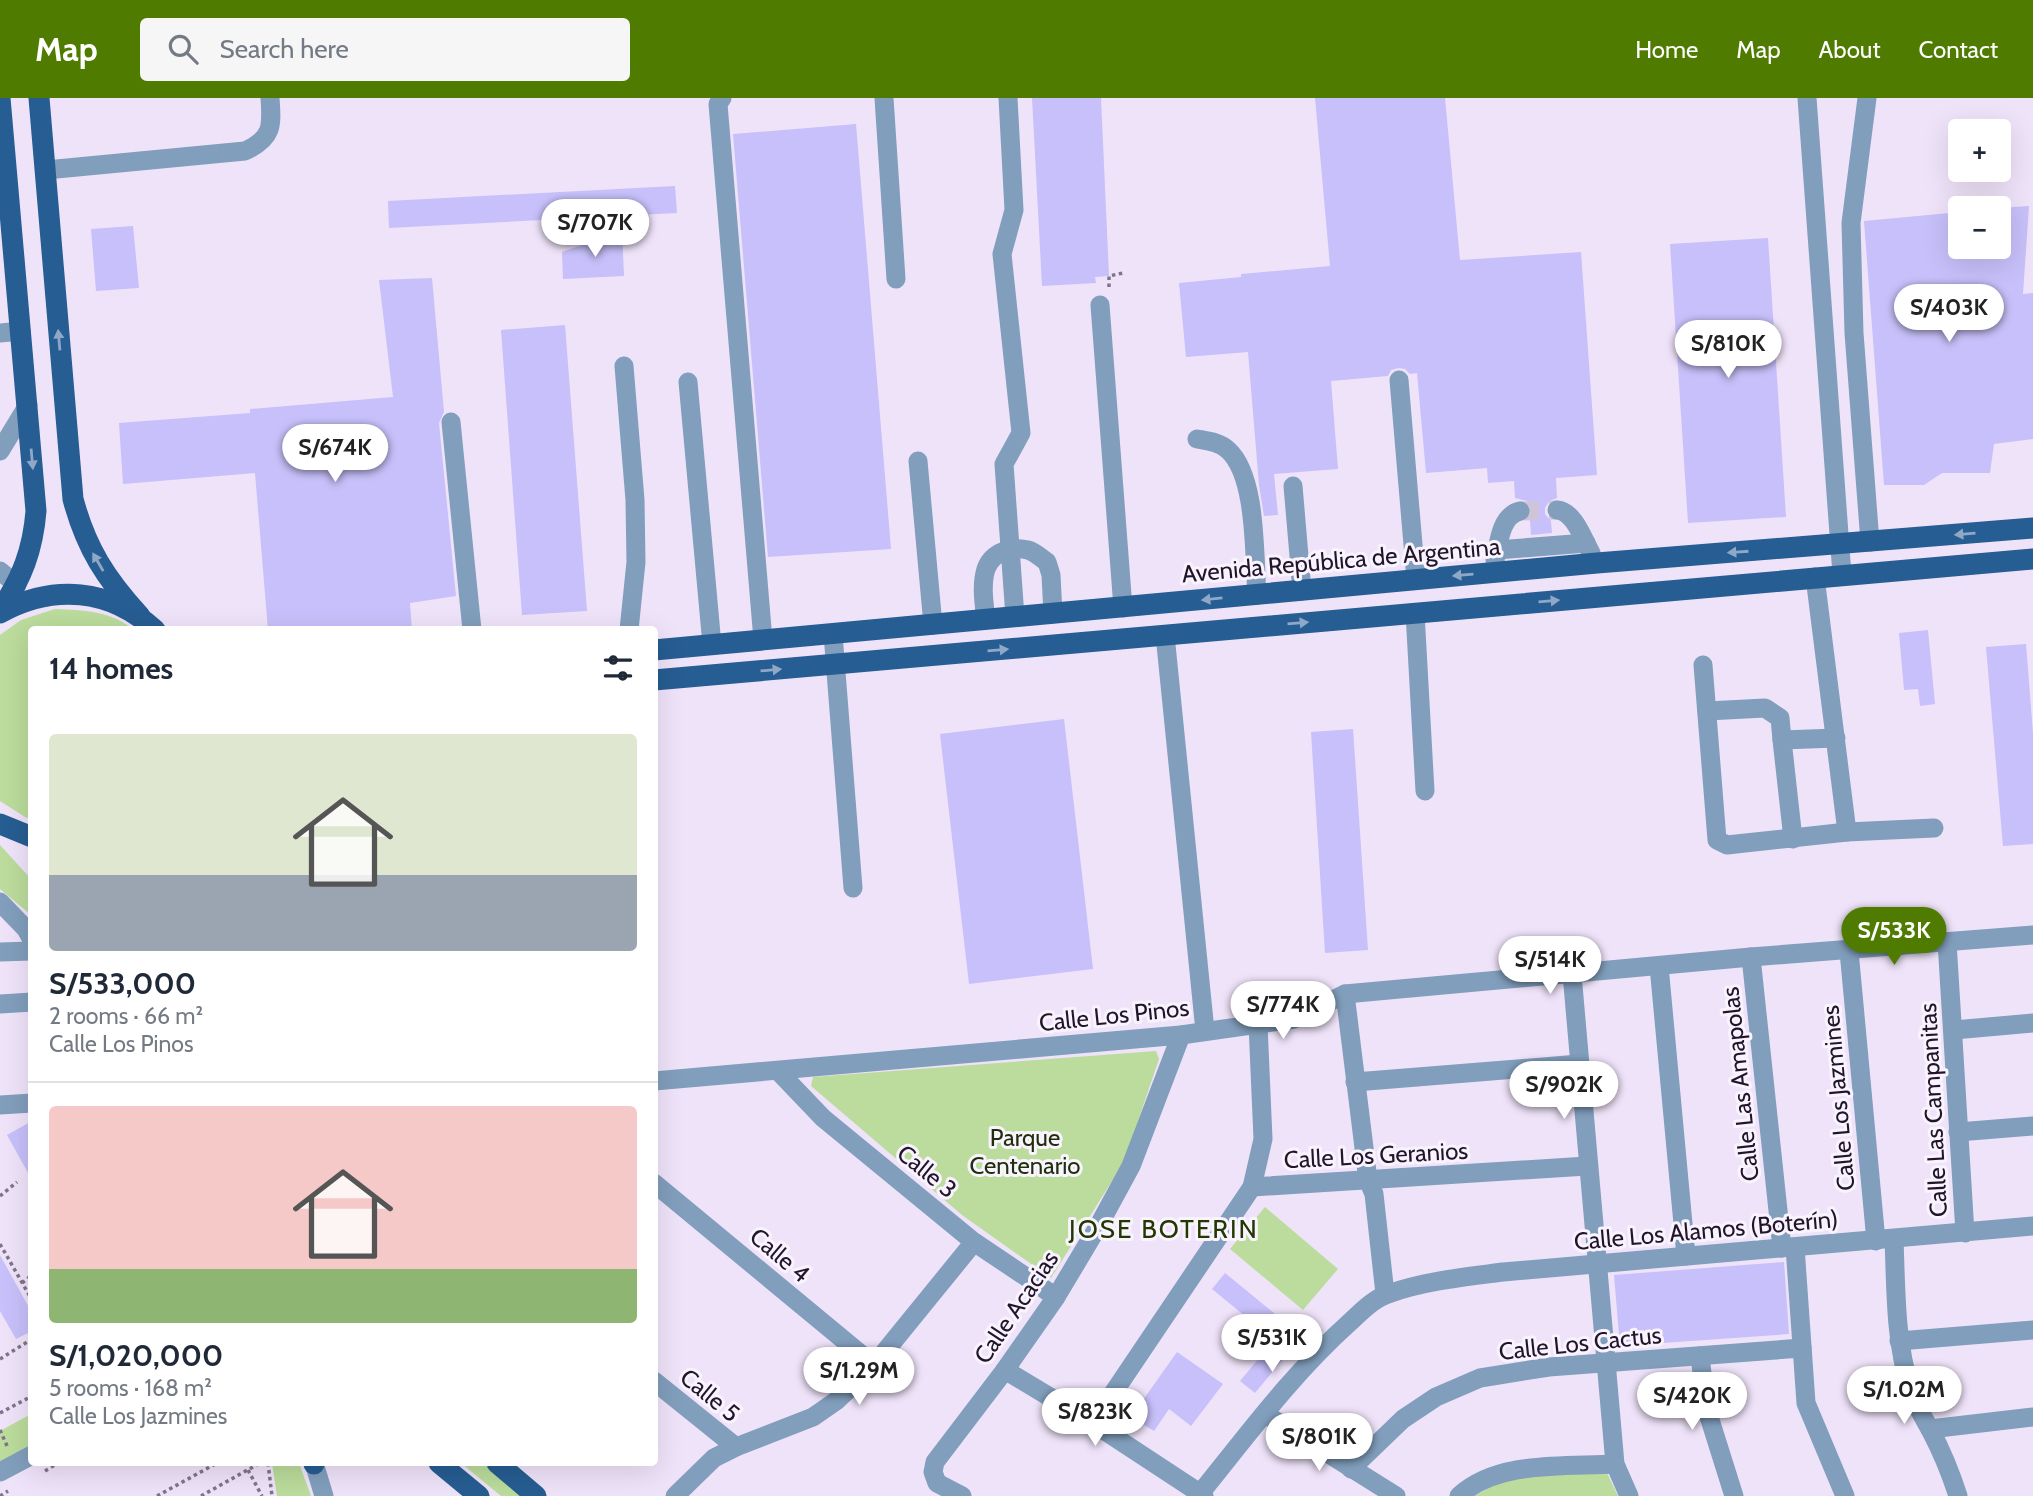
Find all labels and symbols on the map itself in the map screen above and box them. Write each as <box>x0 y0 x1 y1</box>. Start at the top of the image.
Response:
pin: S/707K <box>538 200 652 259</box>
pin: S/403K <box>1892 285 2006 344</box>
pin: S/810K <box>1671 320 1785 380</box>
one-way arrow <box>53 329 64 351</box>
pin: S/674K <box>278 424 392 484</box>
one-way arrow <box>27 448 38 470</box>
one-way arrow <box>1954 529 1976 540</box>
street label: Avenida República de Argentina <box>1181 532 1502 588</box>
one-way arrow <box>1727 547 1749 558</box>
one-way arrow <box>92 553 104 572</box>
one-way arrow <box>1452 570 1474 581</box>
one-way arrow <box>1201 594 1223 605</box>
one-way arrow <box>1538 595 1560 606</box>
one-way arrow <box>1287 617 1309 628</box>
one-way arrow <box>987 644 1009 655</box>
one-way arrow <box>760 664 782 675</box>
pin: S/533K <box>1837 908 1951 967</box>
pin: S/514K <box>1493 936 1607 996</box>
pin: S/774K <box>1226 982 1340 1041</box>
street label: Calle Las Amapolas <box>1715 985 1765 1183</box>
street label: Calle Los Pinos <box>1038 993 1191 1037</box>
street label: Calle Las Campanitas <box>1913 1002 1953 1218</box>
street label: Calle Los Jazmines <box>1815 1004 1861 1192</box>
pin: S/902K <box>1507 1062 1621 1121</box>
park label: Parque Centenario <box>969 1123 1081 1180</box>
street label: Calle Los Geranios <box>1283 1136 1469 1174</box>
street label: Calle 3 <box>891 1138 963 1204</box>
street label: Calle Los Alamos (Boterín) <box>1573 1204 1839 1256</box>
district label: JOSE BOTERIN <box>1068 1213 1259 1245</box>
street label: Calle 4 <box>744 1222 816 1288</box>
street label: Calle Acacias <box>968 1245 1064 1369</box>
pin: S/531K <box>1215 1314 1329 1374</box>
street label: Calle Los Cactus <box>1497 1320 1663 1366</box>
pin: S/1.29M <box>794 1348 924 1407</box>
street label: Calle 5 <box>674 1362 746 1428</box>
pin: S/1.02M <box>1839 1366 1969 1426</box>
pin: S/420K <box>1635 1372 1749 1432</box>
pin: S/823K <box>1038 1388 1152 1448</box>
pin: S/801K <box>1262 1414 1376 1473</box>

